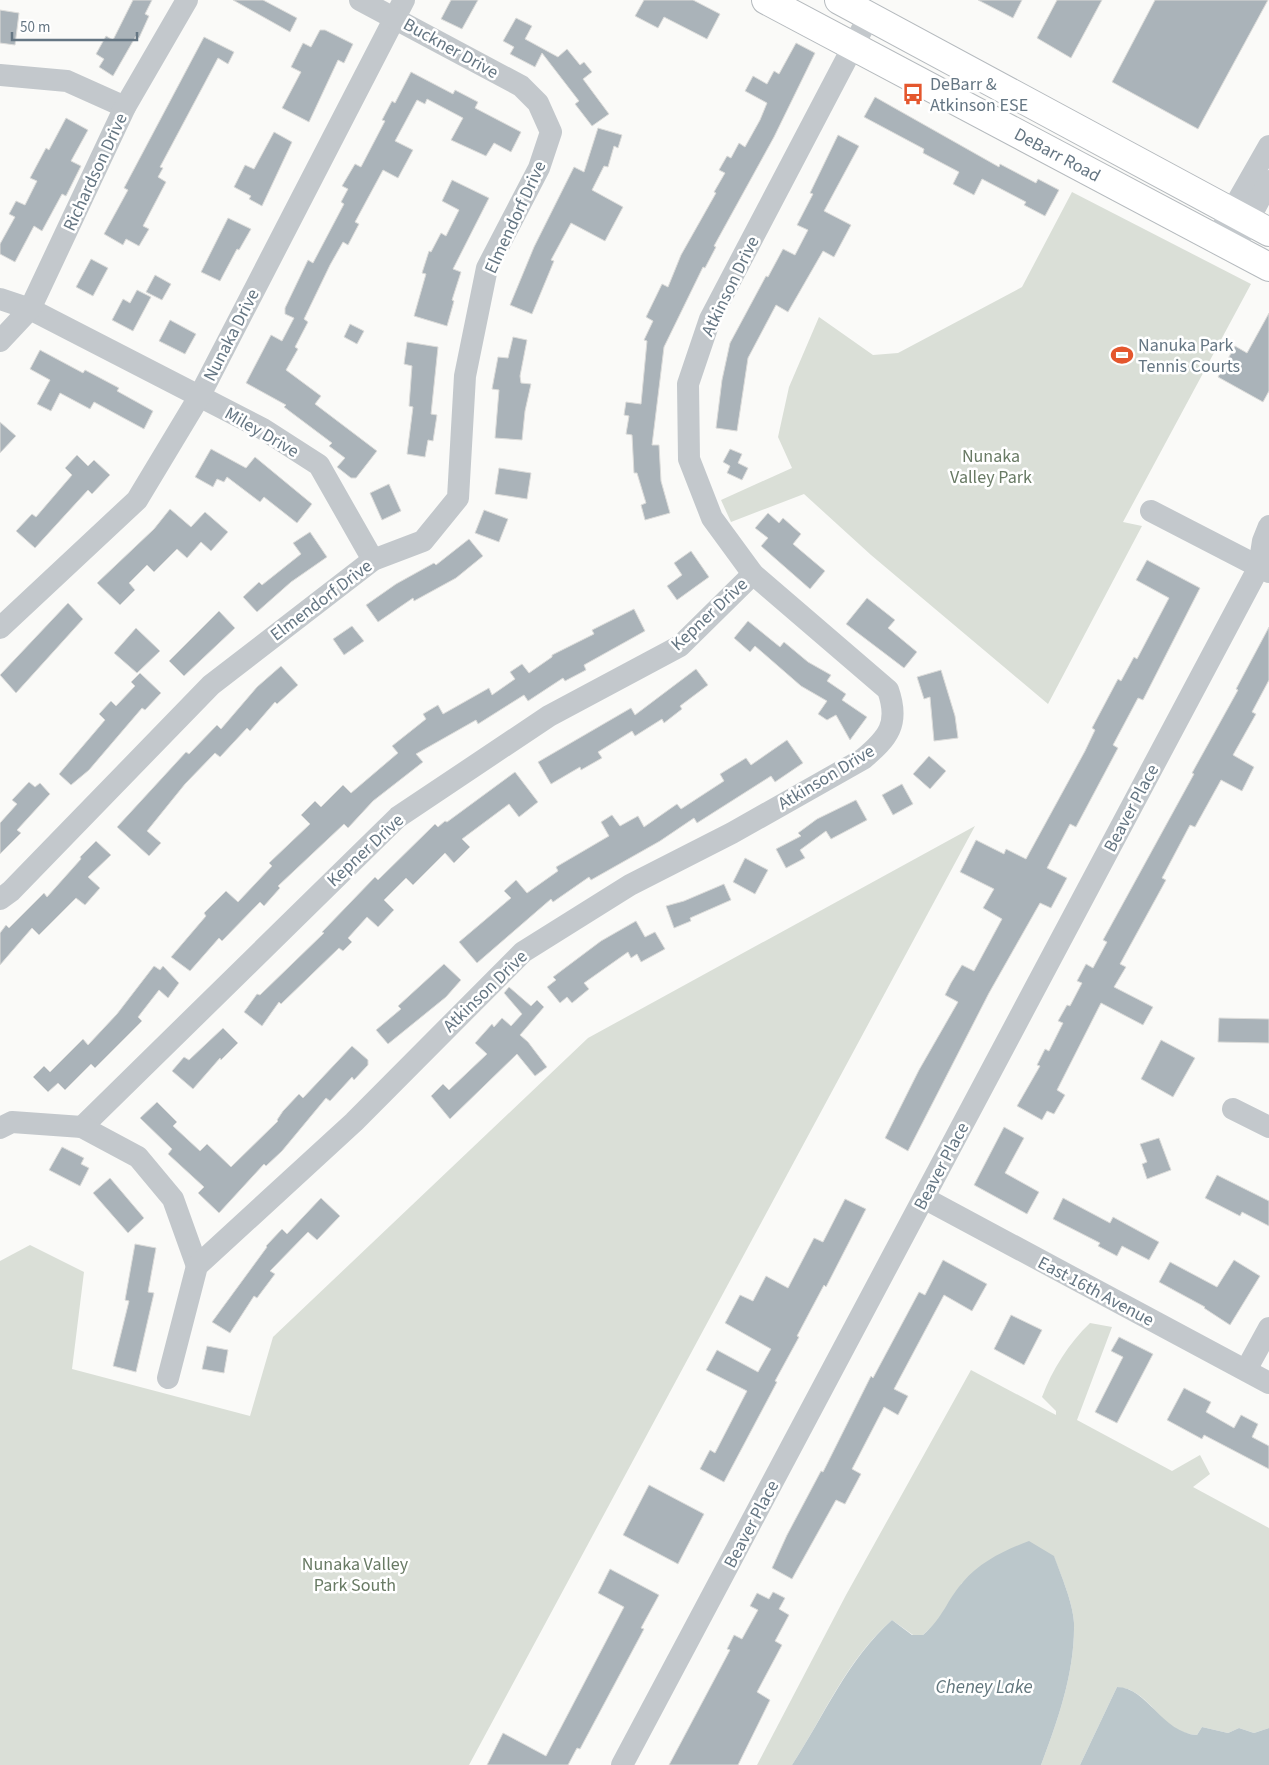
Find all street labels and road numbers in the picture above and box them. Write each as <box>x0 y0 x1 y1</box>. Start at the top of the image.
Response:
street label: Buckner Drive <box>399 12 503 85</box>
street label: Richardson Drive <box>57 109 134 235</box>
street label: DeBarr Road <box>1010 122 1105 188</box>
street label: Elmendorf Drive <box>478 157 553 278</box>
street label: Atkinson Drive <box>695 232 766 340</box>
street label: Nunaka Drive <box>197 285 265 386</box>
street label: Miley Drive <box>220 401 304 464</box>
street label: Elmendorf Drive <box>265 554 377 647</box>
street label: Kepner Drive <box>665 572 753 657</box>
street label: Atkinson Drive <box>773 739 879 816</box>
street label: Beaver Place <box>1098 760 1165 857</box>
street label: Kepner Drive <box>321 808 409 893</box>
street label: Atkinson Drive <box>438 945 533 1038</box>
street label: Beaver Place <box>908 1118 975 1215</box>
street label: East 16th Avenue <box>1033 1250 1158 1333</box>
street label: Beaver Place <box>718 1476 785 1573</box>

